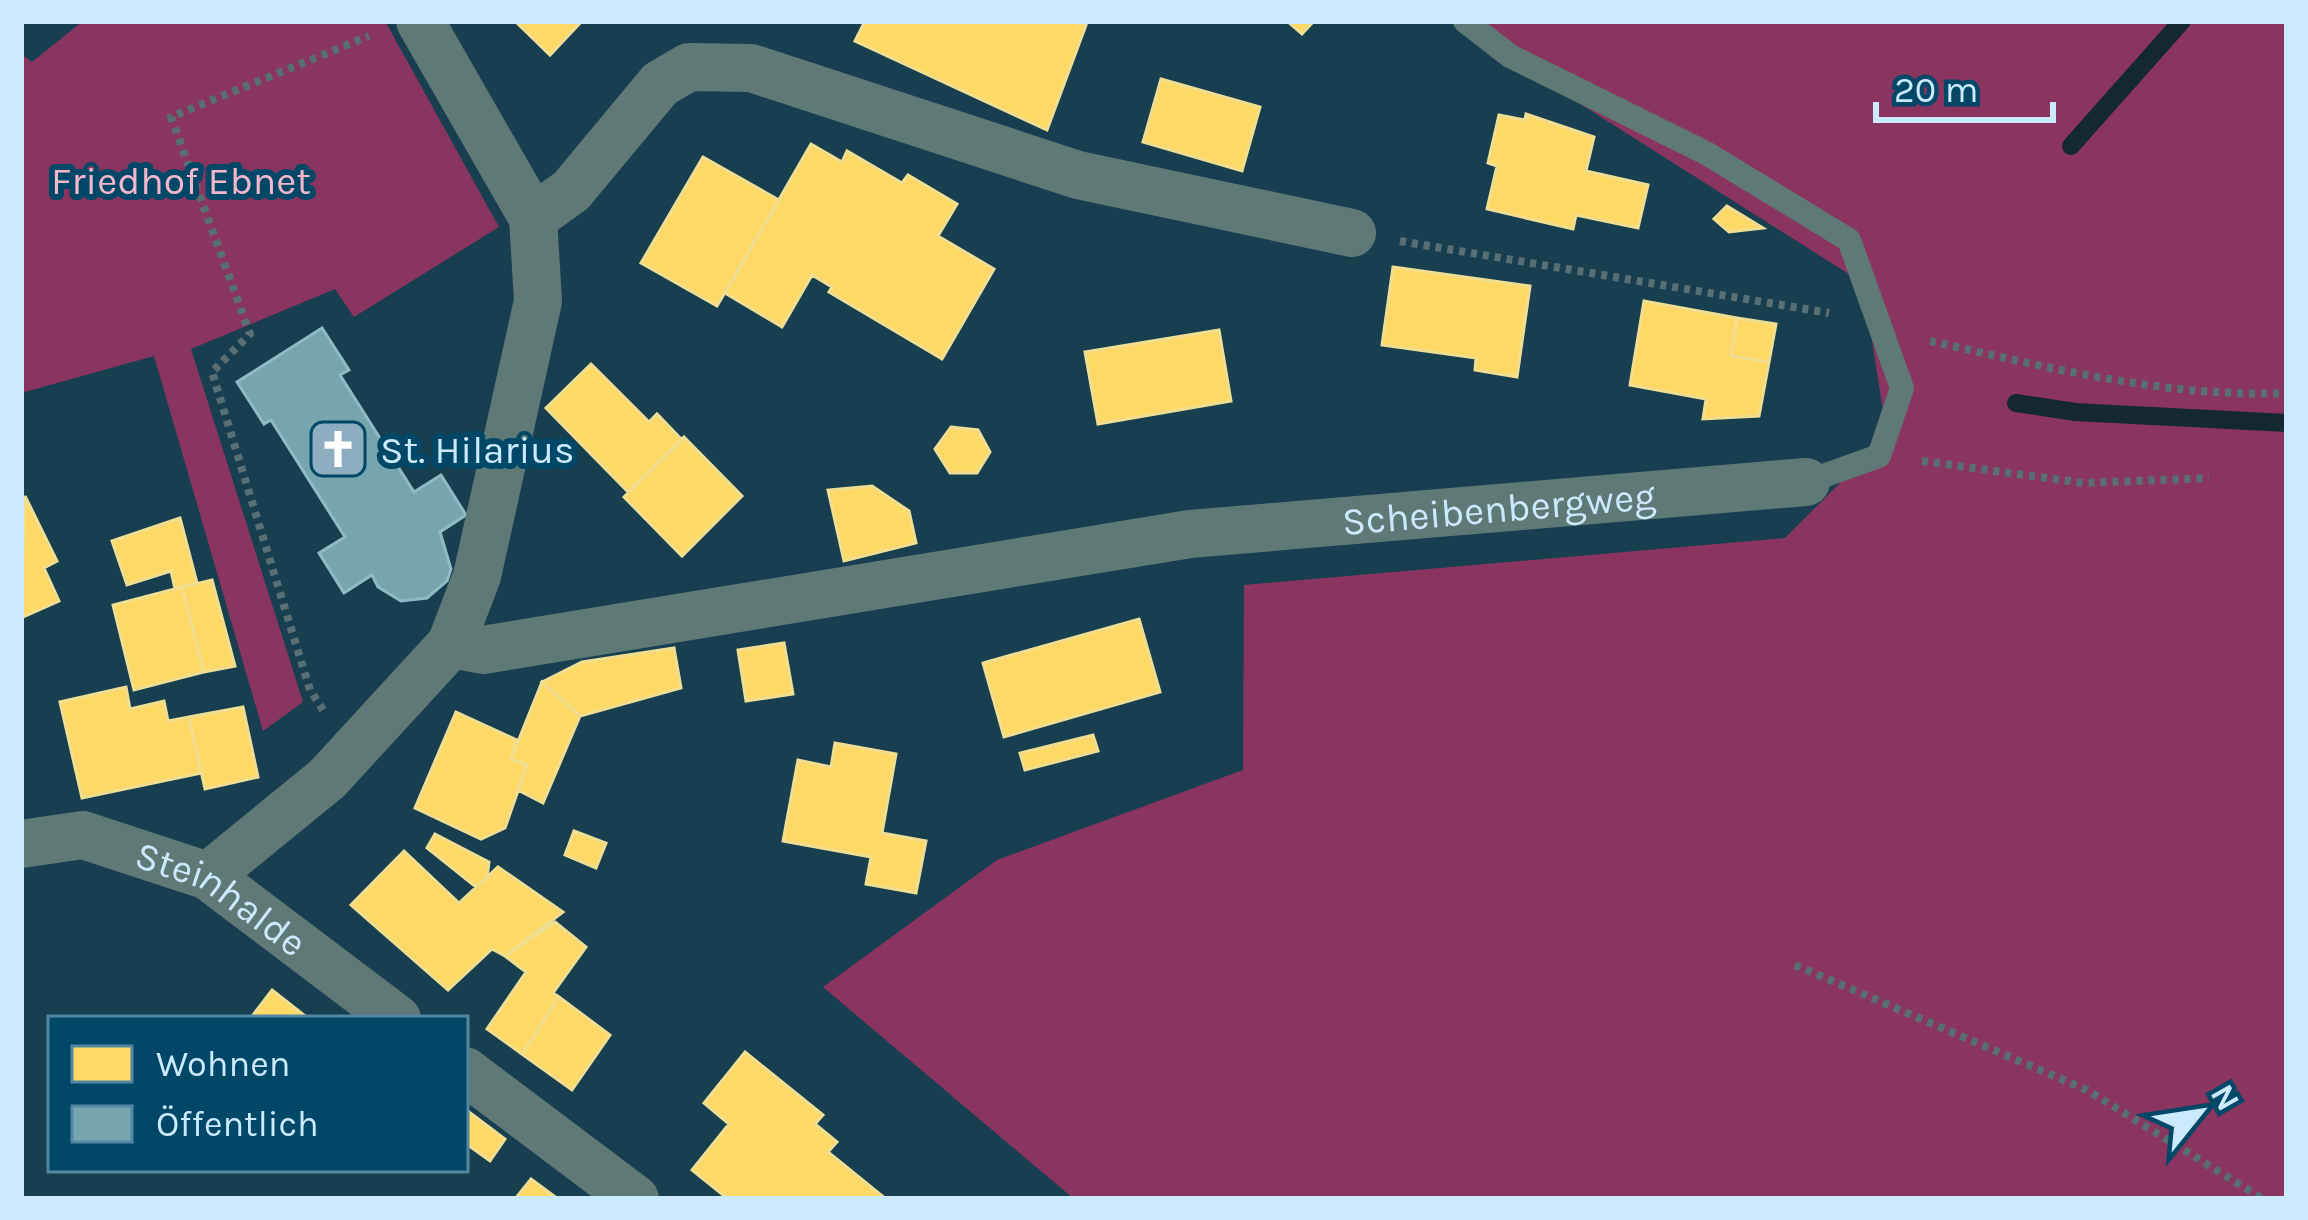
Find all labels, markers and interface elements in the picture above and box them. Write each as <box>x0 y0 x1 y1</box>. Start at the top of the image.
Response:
scale bar <box>1876 48 2053 122</box>
text: 20 m <box>1894 69 1978 111</box>
park label: Friedhof Ebnet <box>51 158 311 204</box>
church icon: St. Hilarius <box>307 418 369 480</box>
place label: St. Hilarius <box>380 427 574 473</box>
street label: Scheibenbergweg <box>1340 473 1658 545</box>
street label: Steinhalde <box>130 832 315 966</box>
legend <box>48 1016 468 1172</box>
text: Wohnen <box>156 1043 290 1085</box>
north arrow <box>2140 1052 2260 1172</box>
text: N <box>2203 1078 2247 1117</box>
text: Öffentlich <box>156 1103 319 1145</box>

